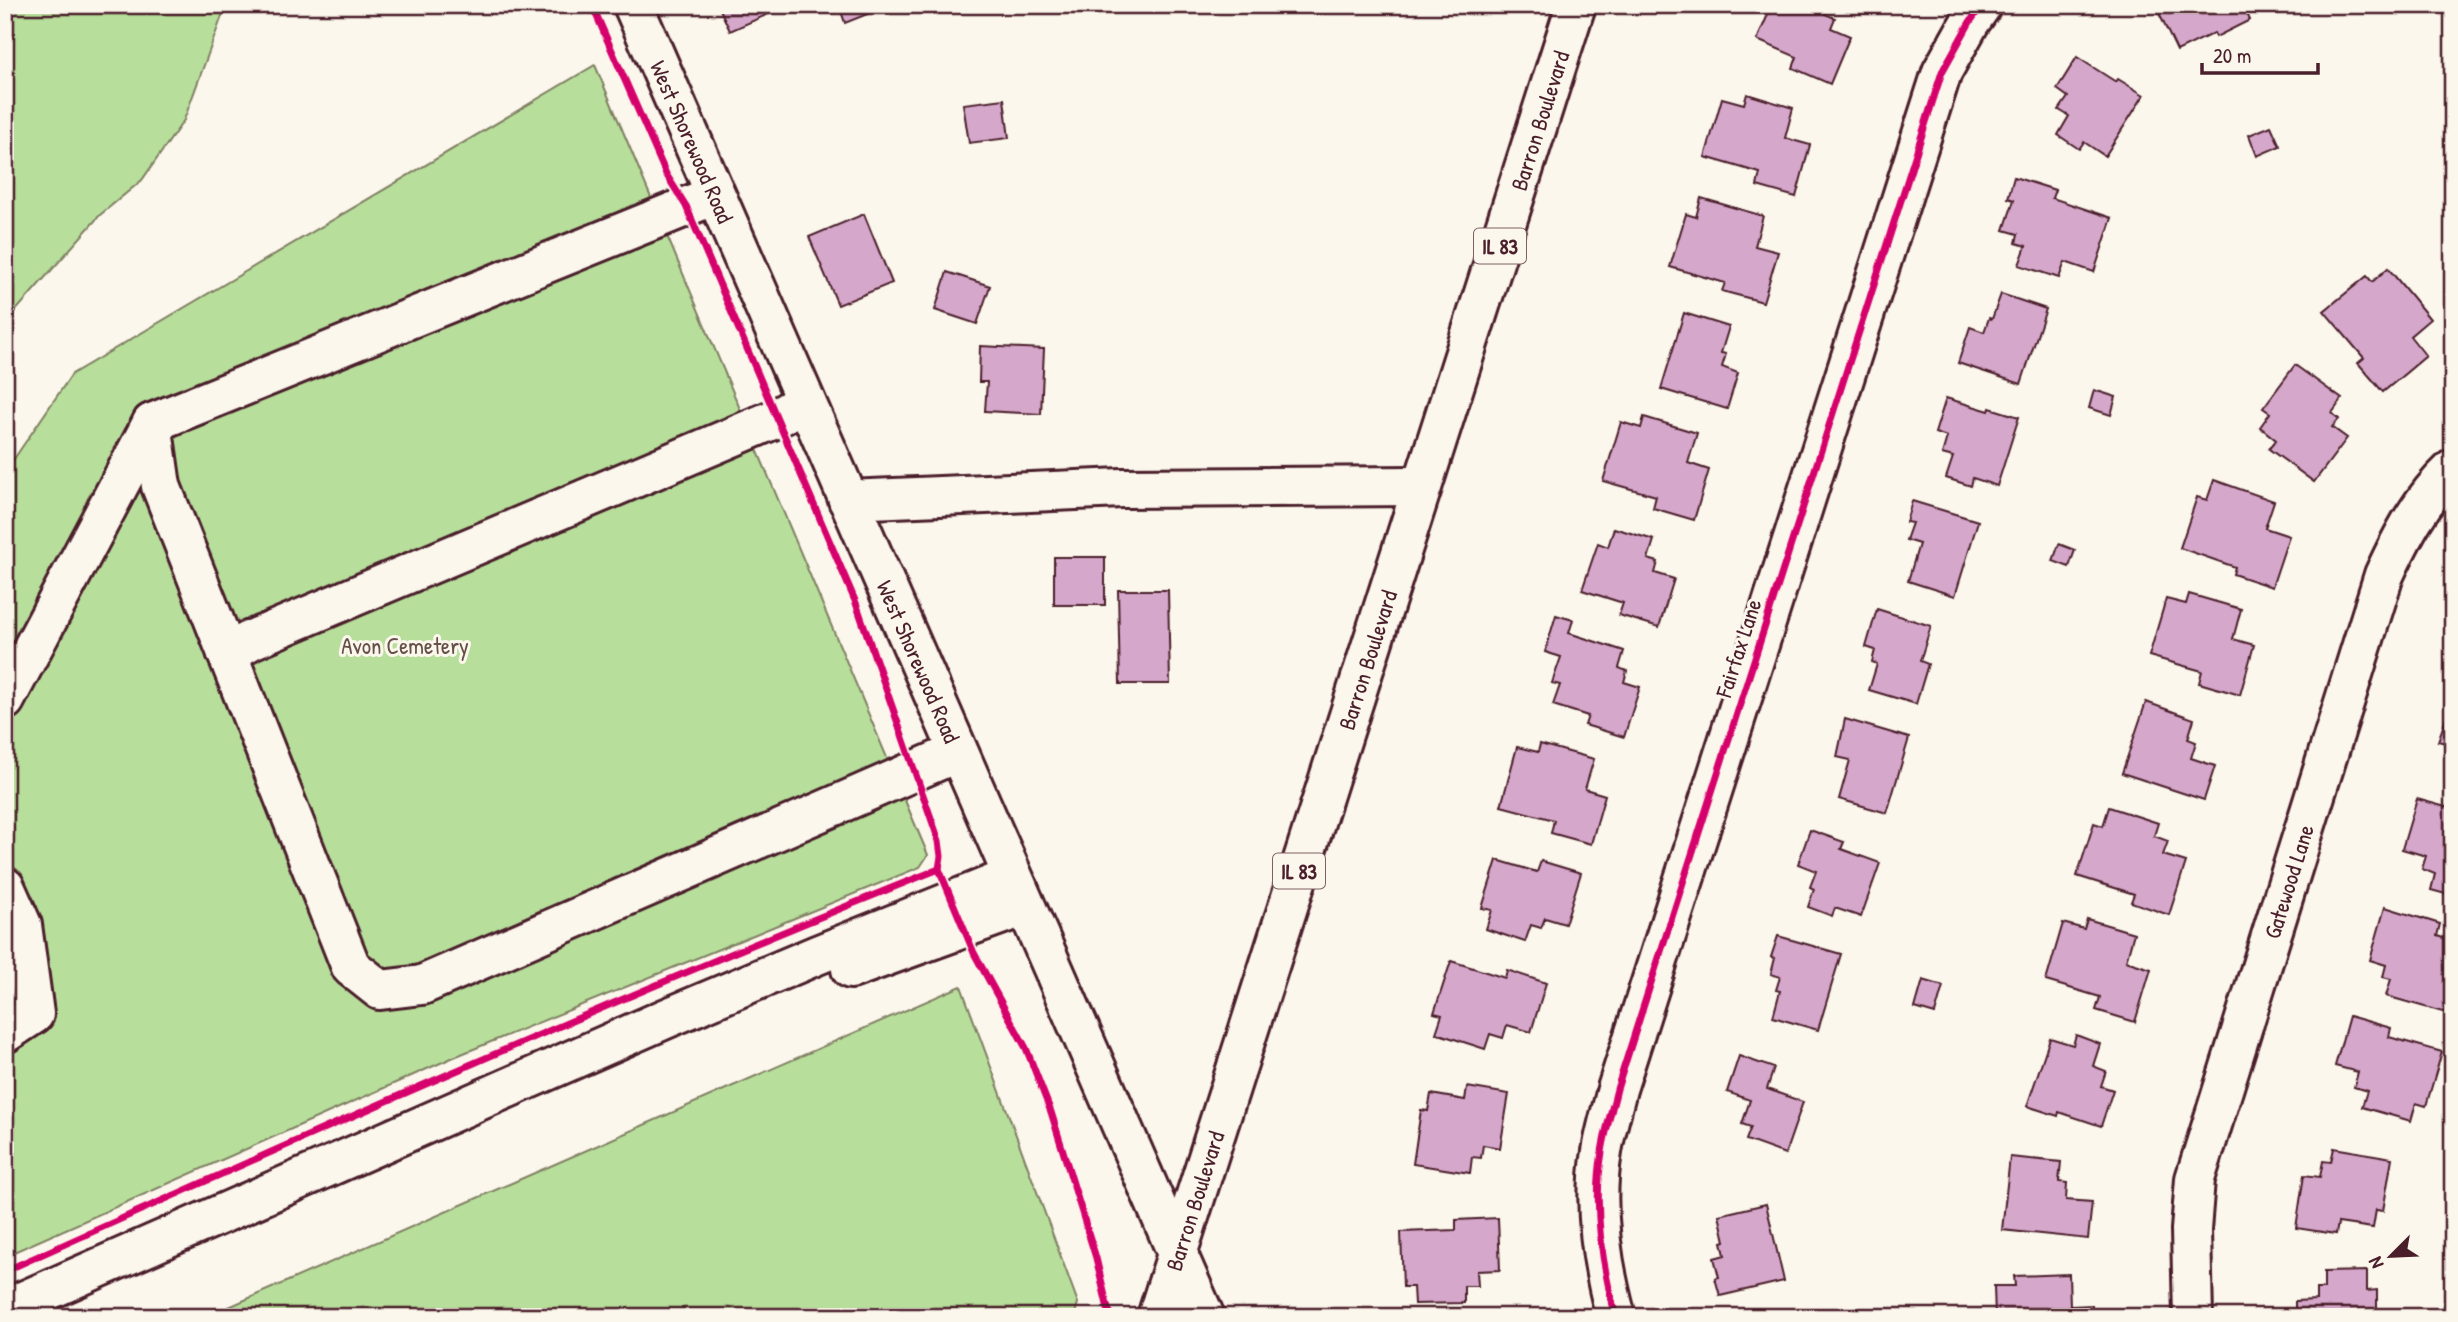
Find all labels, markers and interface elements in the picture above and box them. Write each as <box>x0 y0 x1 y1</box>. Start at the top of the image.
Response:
scale bar <box>2202 32 2318 76</box>
text: 20 m <box>2213 41 2251 70</box>
street label: Barron Boulevard <box>1502 47 1576 194</box>
street label: West Shorewood Road <box>644 56 742 228</box>
road number: IL 83 <box>1474 229 1526 264</box>
street label: West Shorewood Road <box>870 575 968 747</box>
street label: Barron Boulevard <box>1330 586 1404 733</box>
street label: Fairfax Lane <box>1707 595 1768 702</box>
park label: Avon Cemetery <box>341 630 469 661</box>
street label: Gatewood Lane <box>2256 821 2321 942</box>
road number: IL 83 <box>1273 854 1325 888</box>
street label: Barron Boulevard <box>1157 1127 1231 1275</box>
north arrow <box>2356 1220 2426 1290</box>
text: N <box>2362 1253 2389 1273</box>

